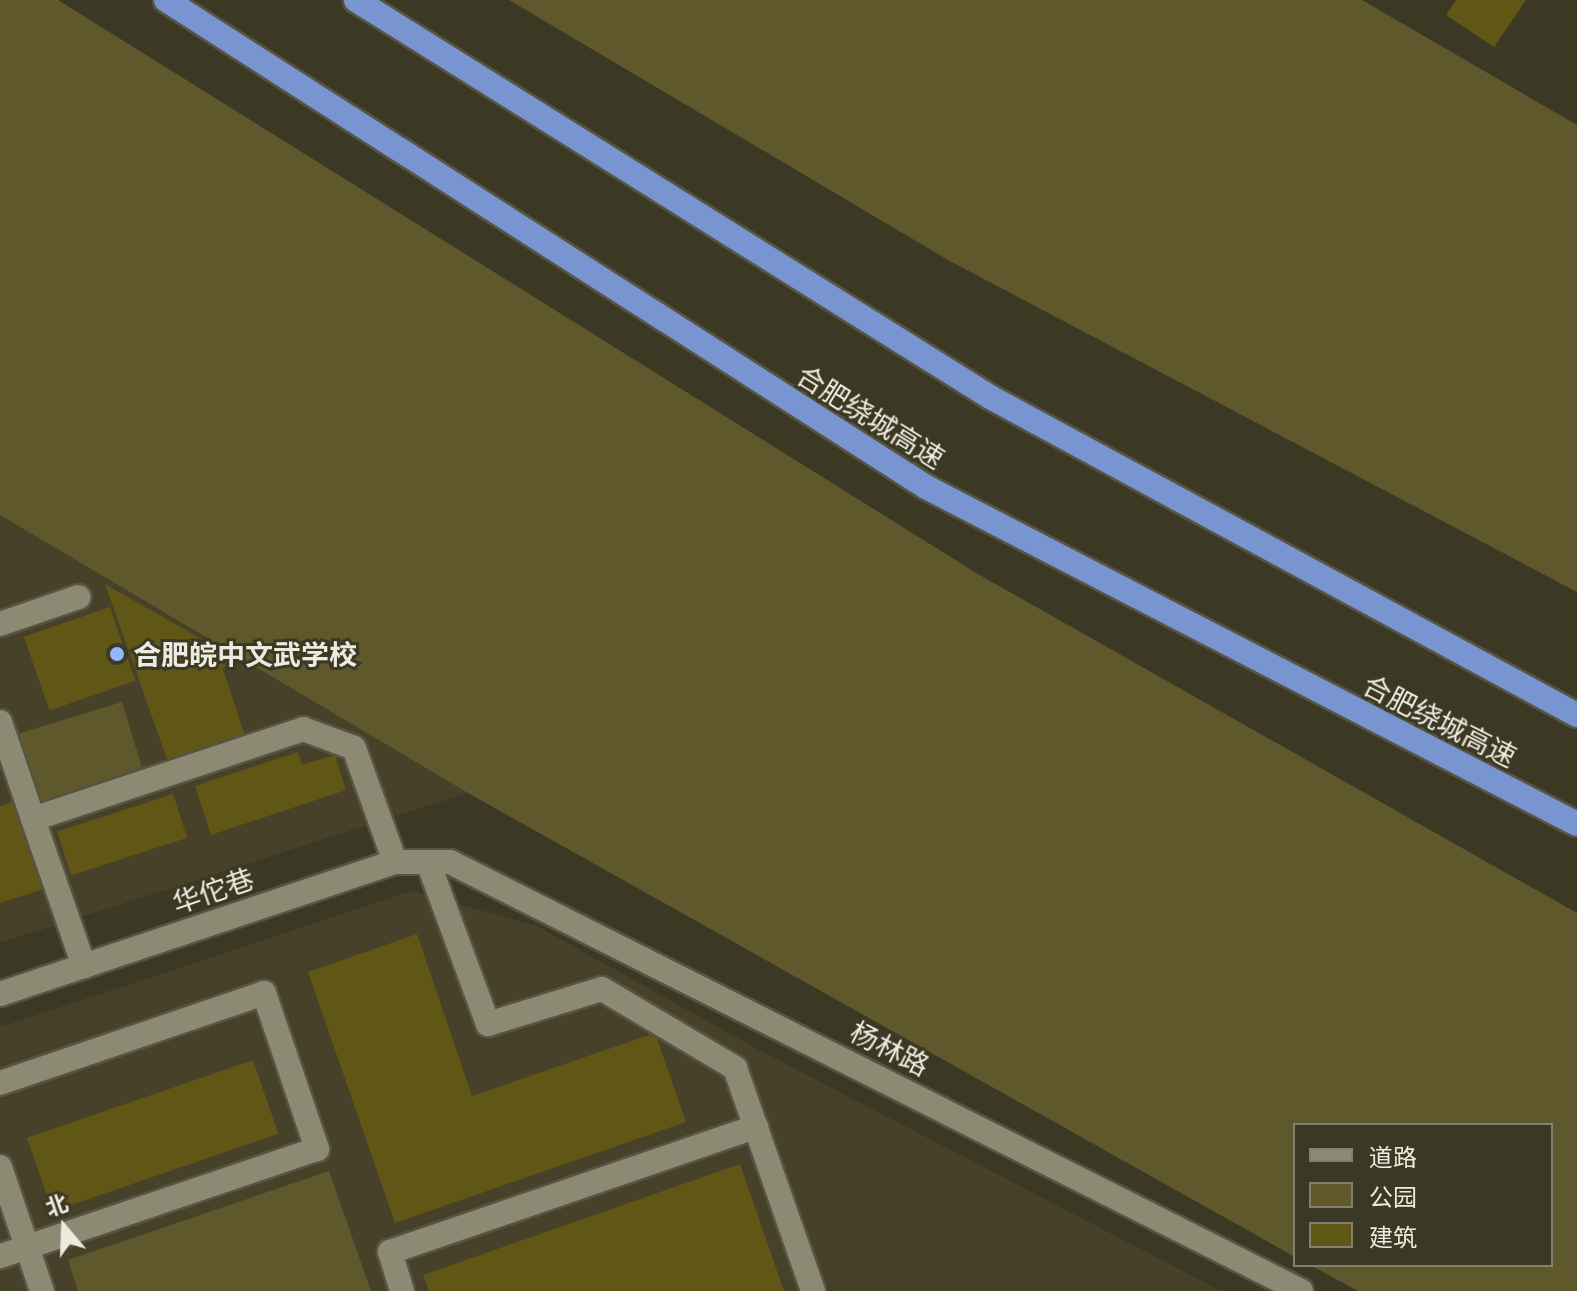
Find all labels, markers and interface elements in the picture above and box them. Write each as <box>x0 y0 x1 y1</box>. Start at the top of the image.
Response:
street label: 合肥绕城高速 <box>791 357 951 475</box>
place label: 合肥皖中文武学校 <box>133 637 357 671</box>
marker: 合肥皖中文武学校 <box>108 645 126 663</box>
street label: 合肥绕城高速 <box>1358 667 1522 773</box>
street label: 华佗巷 <box>168 860 258 920</box>
street label: 杨林路 <box>845 1014 935 1082</box>
legend <box>1293 1123 1553 1267</box>
text: 道路 <box>1369 1142 1417 1171</box>
text: 公园 <box>1369 1182 1417 1211</box>
north arrow <box>24 1187 104 1267</box>
text: 北 <box>42 1188 71 1220</box>
text: 建筑 <box>1369 1222 1417 1251</box>

